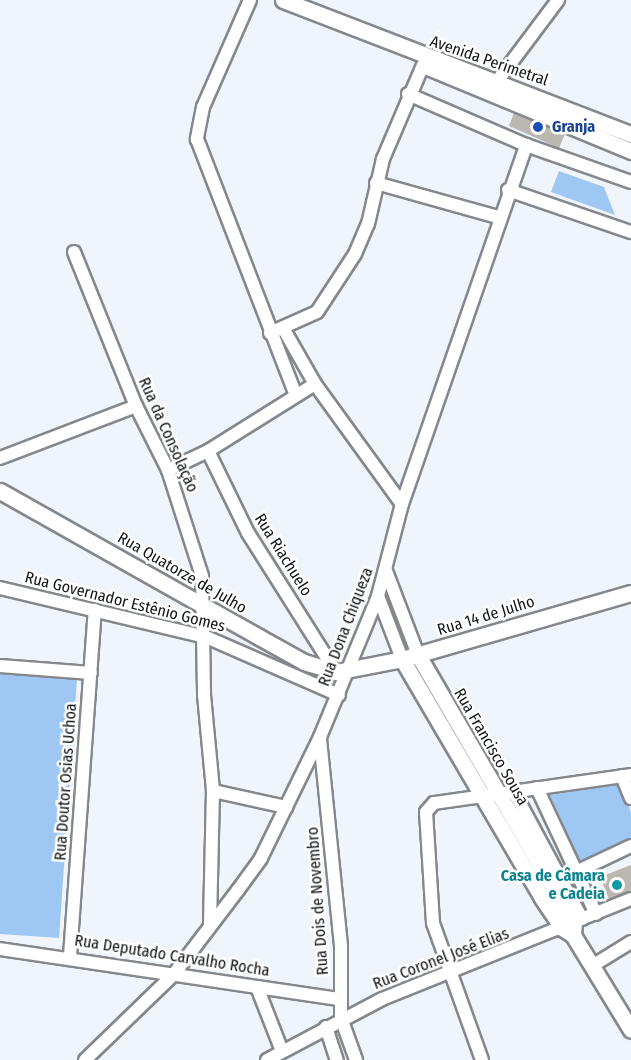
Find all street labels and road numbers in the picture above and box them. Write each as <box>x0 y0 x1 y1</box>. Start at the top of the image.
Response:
street label: Avenida Perimetral <box>427 32 551 90</box>
street label: Rua da Consolação <box>134 375 202 495</box>
street label: Rua Riachuelo <box>250 510 316 600</box>
street label: Rua Quatorze de Julho <box>114 528 250 618</box>
street label: Rua Dona Chiqueza <box>315 565 377 689</box>
street label: Rua Governador Estênio Gomes <box>23 568 227 636</box>
street label: Rua 14 de Julho <box>435 592 537 640</box>
street label: Rua Francisco Sousa <box>450 685 532 809</box>
street label: Rua Doutor Osias Uchoa <box>51 703 81 861</box>
street label: Rua Dois de Novembro <box>303 826 333 976</box>
street label: Rua Coronel José Elias <box>370 924 512 994</box>
street label: Rua Deputado Carvalho Rocha <box>73 931 271 981</box>

